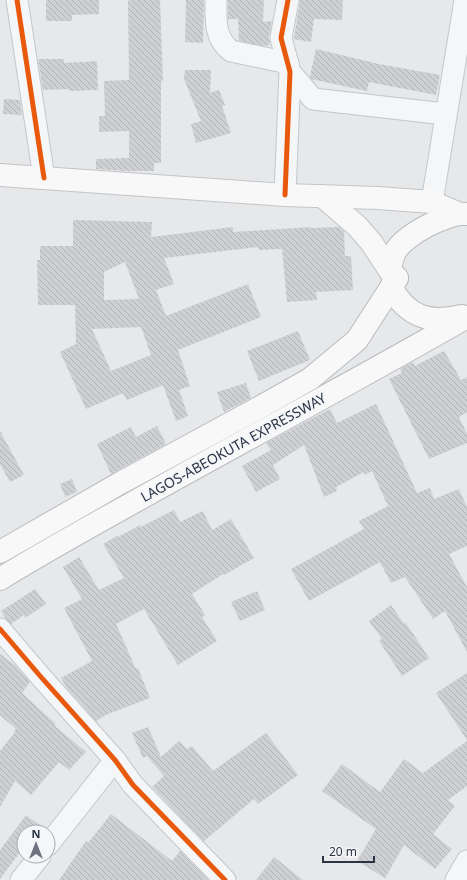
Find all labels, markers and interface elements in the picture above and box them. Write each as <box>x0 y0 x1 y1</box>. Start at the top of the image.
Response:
street label: LAGOS-ABEOKUTA EXPRESSWAY <box>137 388 329 506</box>
north arrow <box>16 824 56 864</box>
text: N <box>32 826 40 841</box>
scale bar <box>323 838 374 864</box>
text: 20 m <box>329 843 357 860</box>

